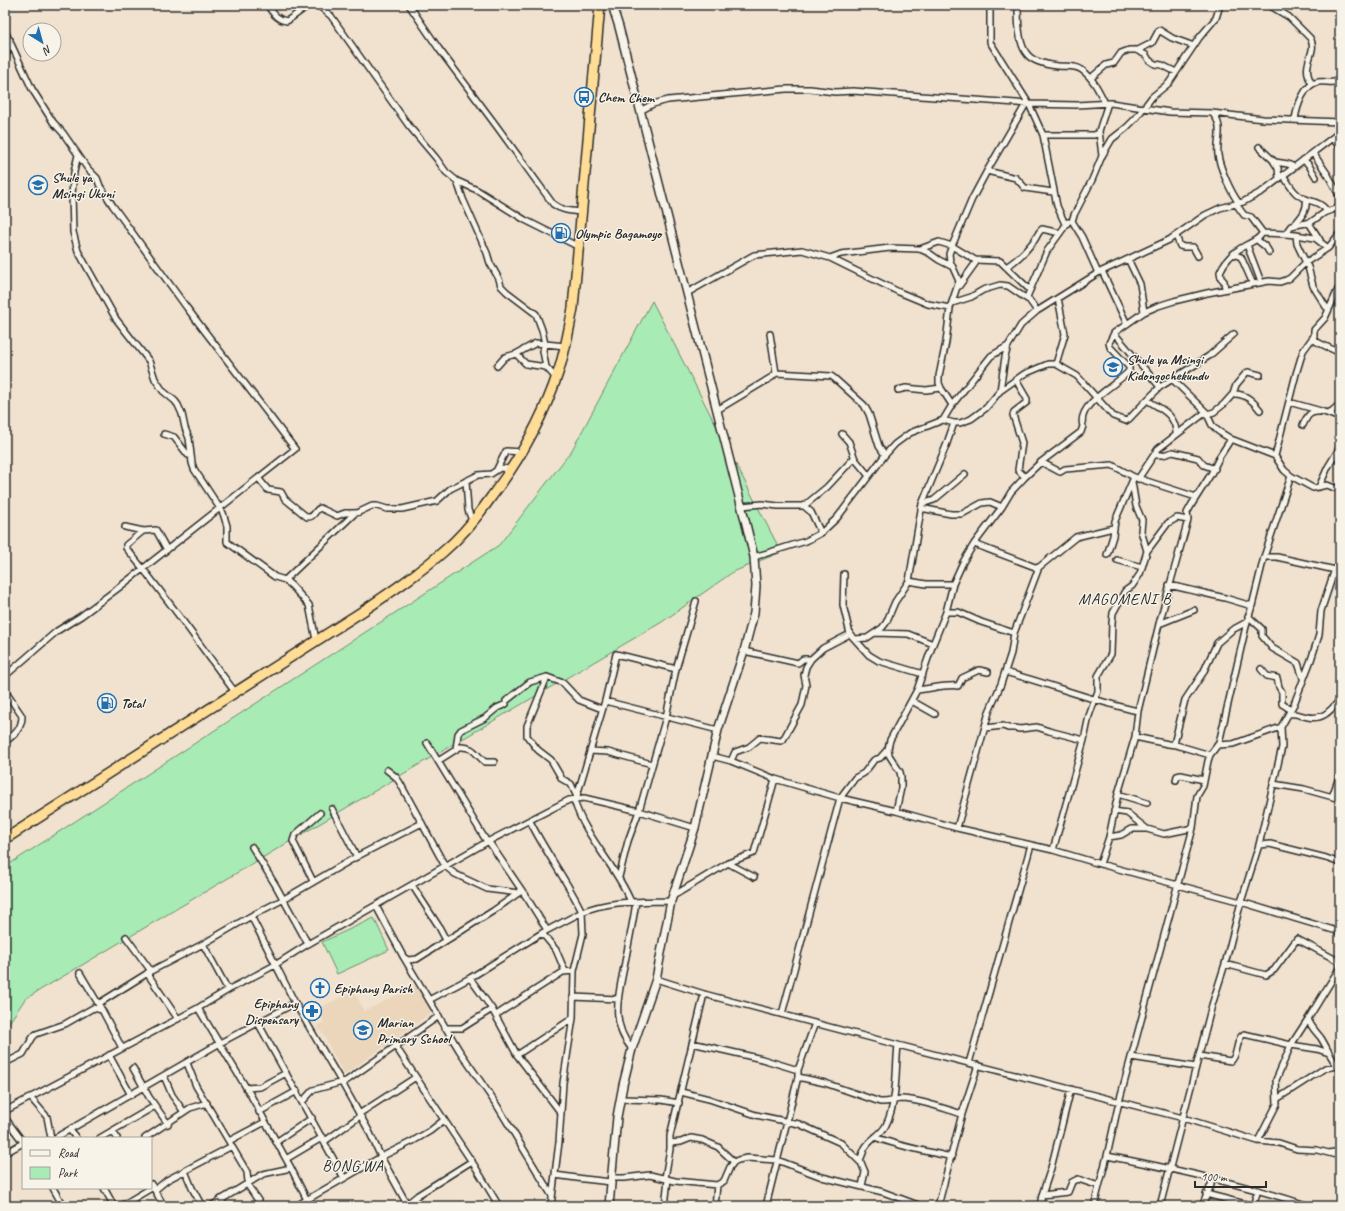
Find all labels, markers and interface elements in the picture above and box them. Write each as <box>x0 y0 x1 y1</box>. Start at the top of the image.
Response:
north arrow <box>22 22 62 62</box>
text: N <box>39 42 55 59</box>
bus stop icon: Chem Chem <box>573 86 595 108</box>
place label: Chem Chem <box>598 89 656 106</box>
place label: Shule ya Msingi Ukuni <box>52 169 116 202</box>
school or university icon: Shule ya Msingi Ukuni <box>27 174 49 196</box>
fuel station icon: Olympic Bagamoyo <box>550 222 572 244</box>
place label: Olympic Bagamoyo <box>575 225 663 242</box>
place label: Shule ya Msingi Kidongochekundu <box>1127 351 1210 384</box>
school or university icon: Shule ya Msingi Kidongochekundu <box>1102 356 1124 378</box>
district label: MAGOMENI B <box>1078 589 1172 609</box>
fuel station icon: Total <box>96 692 118 714</box>
place label: Total <box>121 695 147 712</box>
church icon: Epiphany Parish <box>309 977 331 999</box>
place label: Epiphany Parish <box>334 980 413 997</box>
place label: Epiphany Dispensary <box>245 995 300 1028</box>
pharmacy icon: Epiphany Dispensary <box>301 1000 323 1022</box>
place label: Marian Primary School <box>377 1014 454 1047</box>
school or university icon: Marian Primary School <box>352 1019 374 1041</box>
legend <box>22 1137 152 1189</box>
text: Road <box>58 1145 80 1161</box>
district label: BONG'WA <box>322 1156 384 1176</box>
scale bar <box>1195 1163 1266 1189</box>
text: Park <box>58 1165 79 1181</box>
text: 100 m <box>1201 1169 1228 1185</box>

